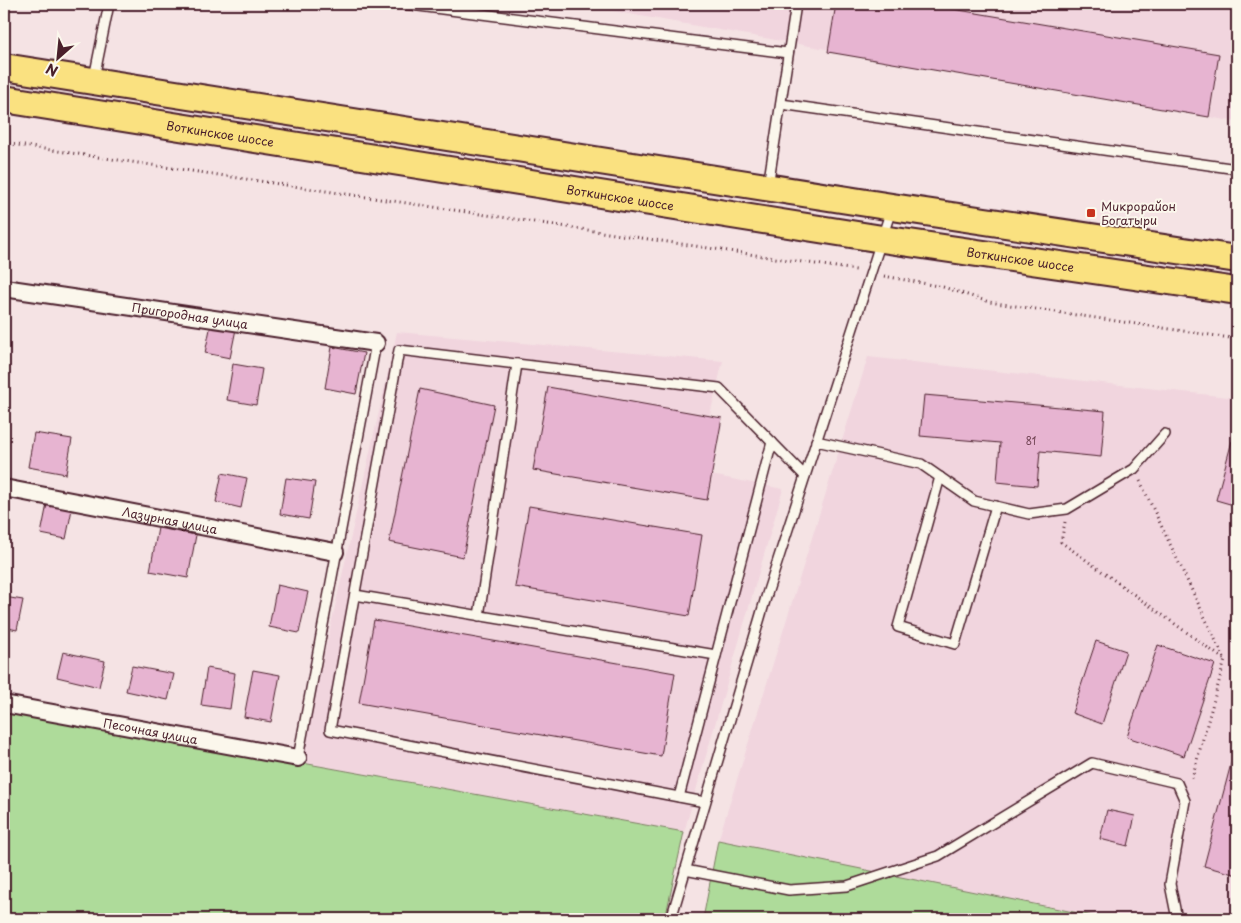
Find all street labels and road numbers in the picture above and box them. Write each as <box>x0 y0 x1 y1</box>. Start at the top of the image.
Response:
street label: Воткинское шоссе <box>165 116 275 151</box>
street label: Воткинское шоссе <box>565 180 675 215</box>
street label: Воткинское шоссе <box>965 243 1075 276</box>
street label: Пригородная улица <box>131 298 250 333</box>
street label: Лазурная улица <box>121 502 219 538</box>
street label: Песочная улица <box>102 713 200 748</box>

